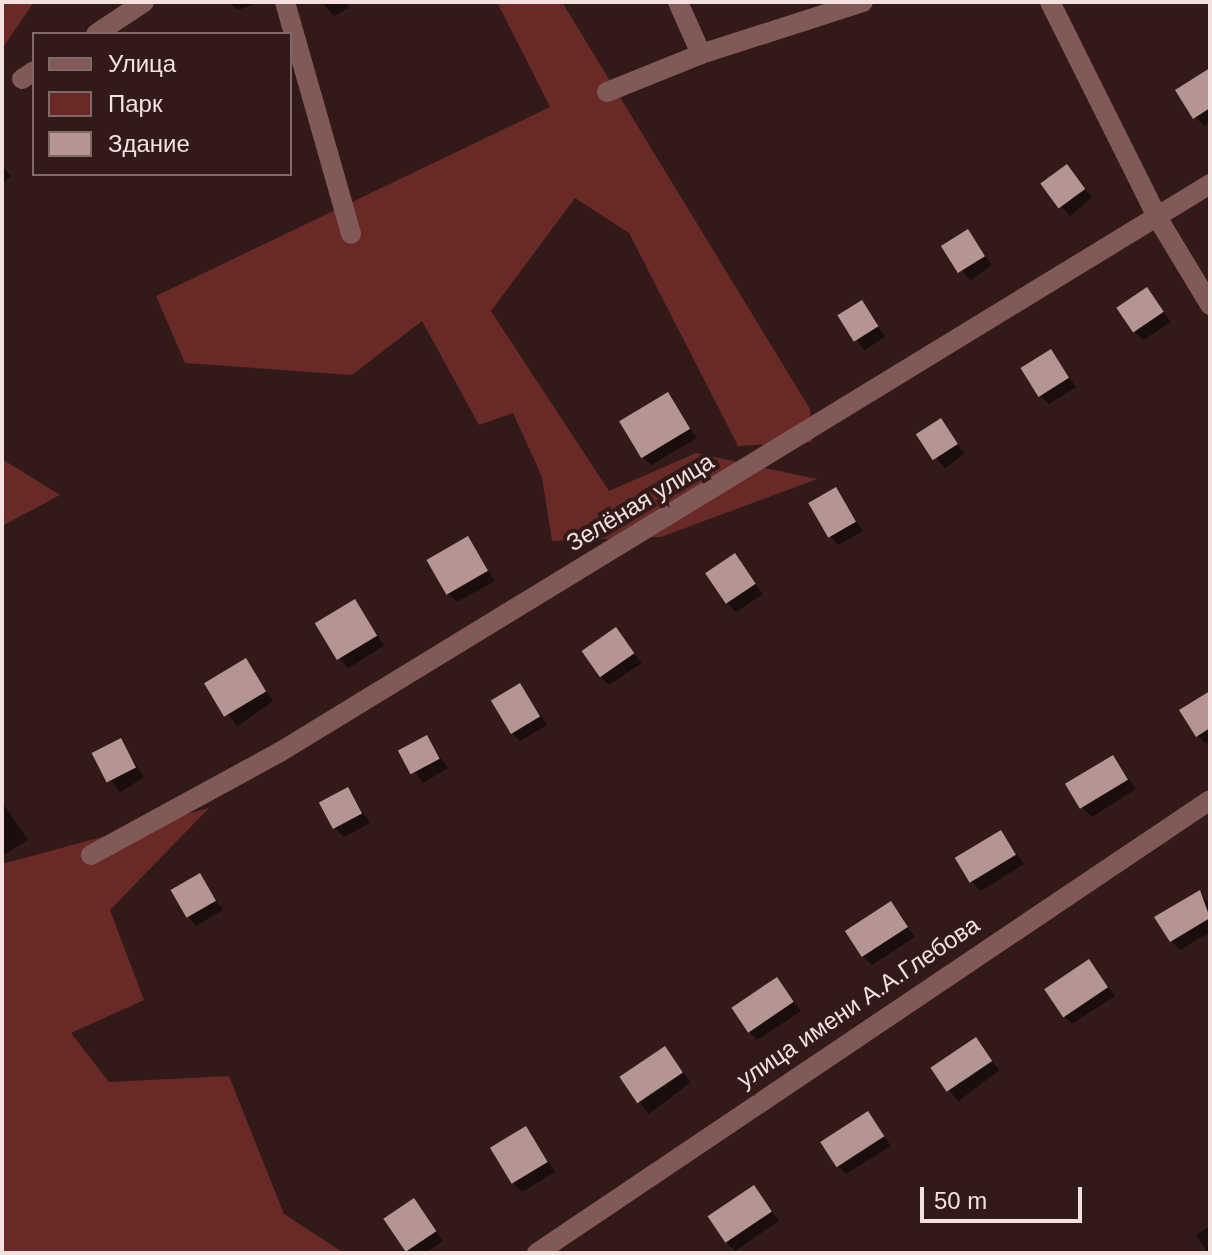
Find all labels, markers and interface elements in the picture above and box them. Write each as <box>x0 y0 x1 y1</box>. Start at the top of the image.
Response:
legend <box>32 32 292 176</box>
text: Улица <box>108 50 176 77</box>
text: Парк <box>108 90 162 117</box>
text: Здание <box>108 130 190 157</box>
street label: Зелёная улица <box>561 447 719 557</box>
street label: улица имени А.А.Глебова <box>731 910 985 1094</box>
scale bar <box>924 1171 1086 1221</box>
text: 50 m <box>934 1187 987 1214</box>

